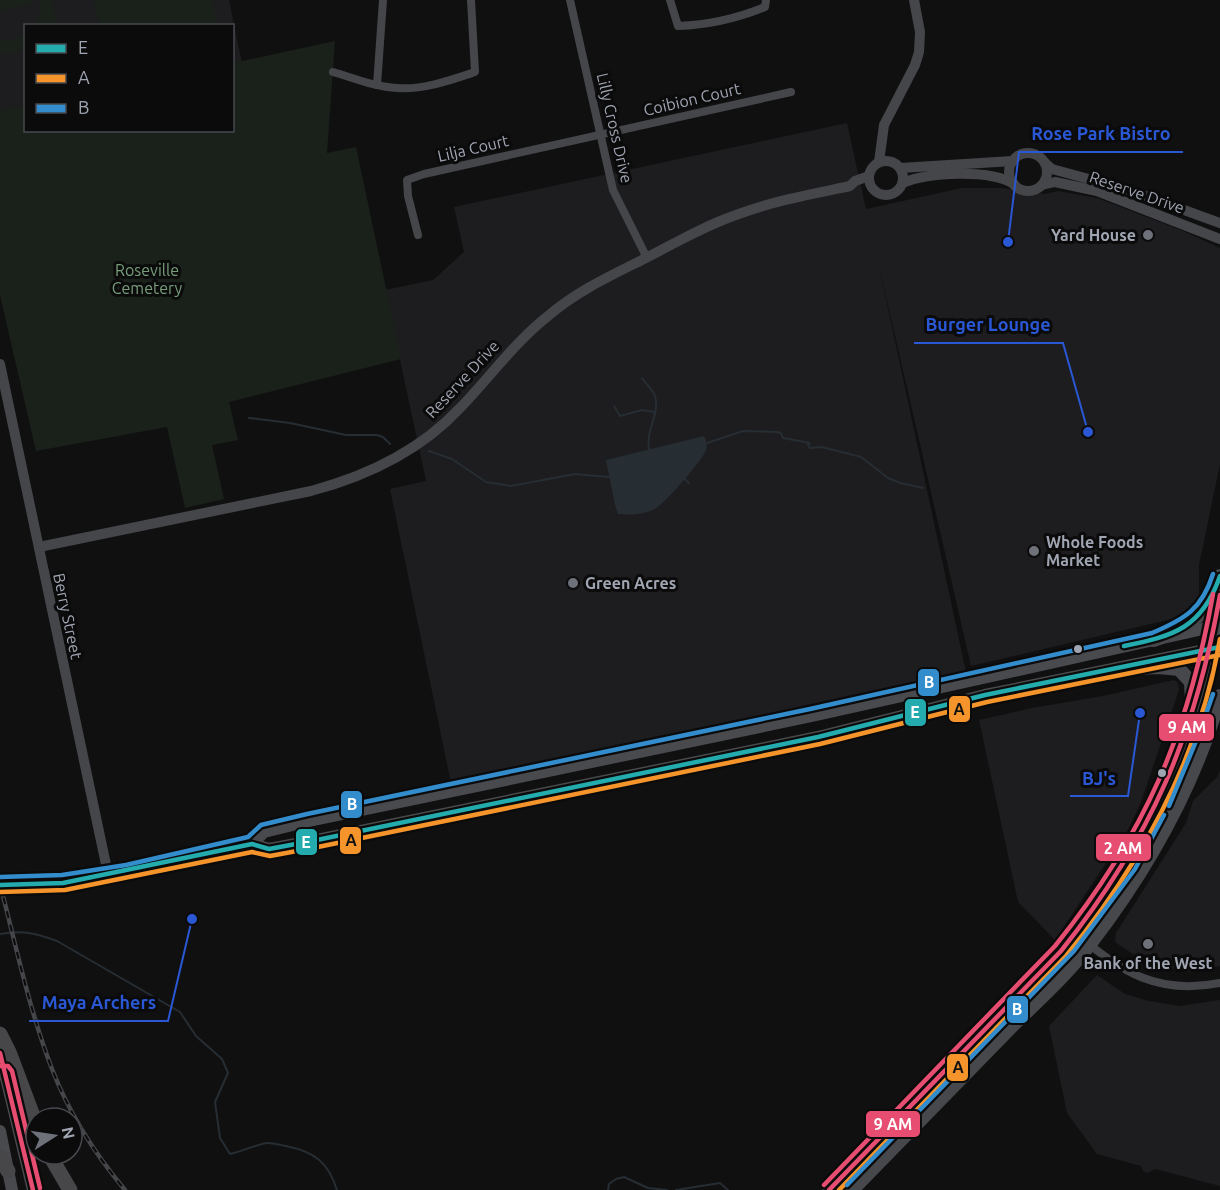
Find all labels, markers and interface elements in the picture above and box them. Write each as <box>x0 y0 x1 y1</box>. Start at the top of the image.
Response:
legend <box>24 24 234 132</box>
text: E <box>78 37 88 57</box>
text: A <box>78 67 90 87</box>
street label: Lilly Cross Drive <box>594 71 636 185</box>
street label: Coibion Court <box>642 79 743 119</box>
text: B <box>78 97 89 117</box>
callout: Rose Park Bistro <box>1019 116 1183 152</box>
text: Rose Park Bistro <box>1031 123 1171 143</box>
street label: Lilja Court <box>436 131 511 165</box>
street label: Reserve Drive <box>1087 167 1187 217</box>
place label: Yard House <box>1051 226 1136 244</box>
marker: Yard House <box>1141 228 1155 242</box>
park label: Roseville Cemetery <box>112 261 183 297</box>
callout: Burger Lounge <box>914 307 1063 343</box>
text: Burger Lounge <box>925 314 1051 334</box>
street label: Reserve Drive <box>422 337 502 421</box>
place label: Whole Foods Market <box>1046 533 1143 569</box>
marker: Whole Foods Market <box>1027 544 1041 558</box>
street label: Berry Street <box>50 571 86 661</box>
place label: Green Acres <box>585 574 676 592</box>
marker: Green Acres <box>566 576 580 590</box>
unlabelled marker <box>1072 643 1084 655</box>
line badge: B <box>917 668 940 697</box>
text: B <box>924 673 934 691</box>
line badge: A <box>948 695 971 723</box>
line badge: E <box>904 698 927 727</box>
text: A <box>953 700 965 718</box>
text: E <box>910 703 920 721</box>
line badge: 9 AM <box>1158 713 1215 742</box>
text: 9 AM <box>1168 718 1206 736</box>
callout: BJ's <box>1070 760 1128 796</box>
unlabelled marker <box>1156 767 1168 779</box>
text: BJ's <box>1082 768 1116 788</box>
line badge: B <box>340 790 363 819</box>
text: B <box>347 795 357 813</box>
line badge: A <box>339 826 362 855</box>
line badge: E <box>295 828 318 856</box>
text: A <box>345 831 357 849</box>
text: E <box>301 833 311 851</box>
line badge: 2 AM <box>1095 833 1152 862</box>
text: 2 AM <box>1104 839 1142 857</box>
marker: Bank of the West <box>1141 937 1155 951</box>
place label: Bank of the West <box>1084 954 1213 972</box>
callout: Maya Archers <box>29 985 168 1021</box>
text: Maya Archers <box>42 992 156 1012</box>
line badge: B <box>1006 995 1029 1024</box>
text: B <box>1012 1000 1022 1018</box>
line badge: A <box>946 1053 969 1082</box>
text: A <box>952 1058 964 1076</box>
north arrow <box>24 1106 84 1166</box>
line badge: 9 AM <box>865 1110 921 1138</box>
text: 9 AM <box>874 1115 912 1133</box>
text: N <box>59 1125 79 1141</box>

